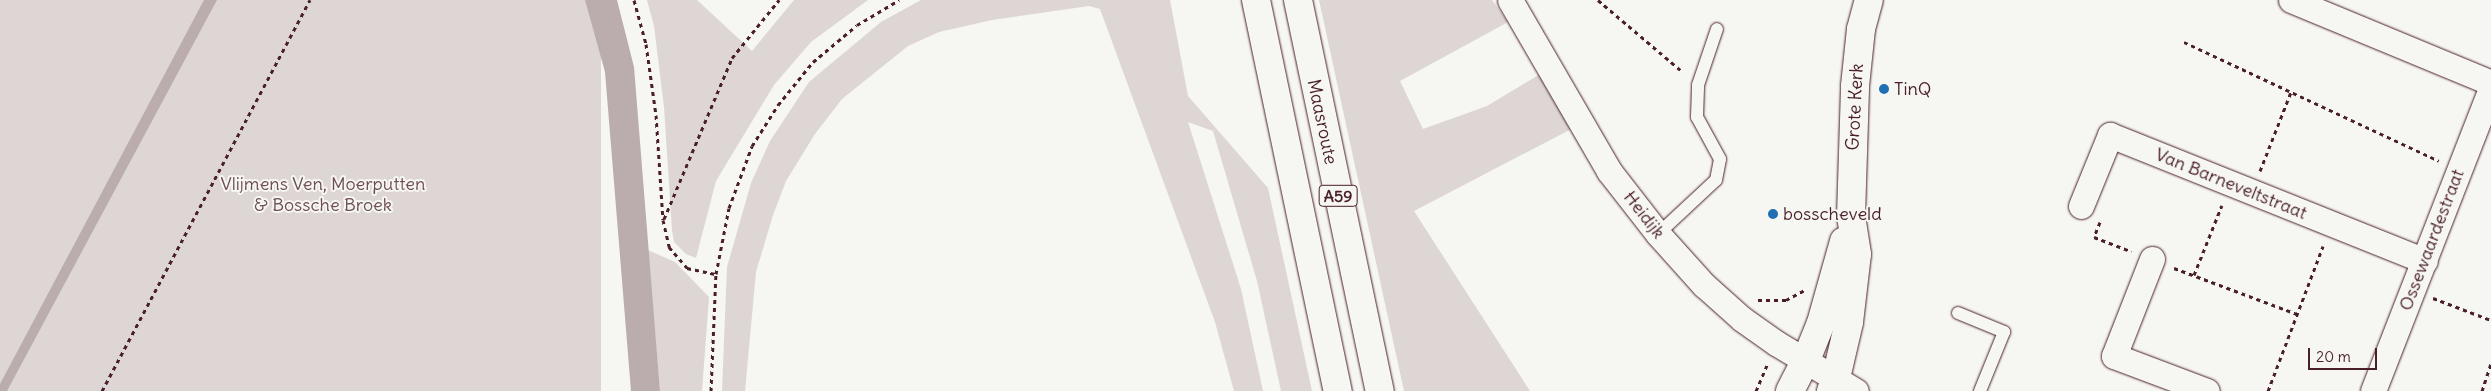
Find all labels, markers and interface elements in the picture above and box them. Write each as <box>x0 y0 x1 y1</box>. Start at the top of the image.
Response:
street label: Grote Kerk <box>1842 63 1868 151</box>
street label: Maasroute <box>1302 77 1342 167</box>
place label: TinQ <box>1894 78 1931 100</box>
marker: TinQ <box>1878 83 1890 95</box>
street label: Van Barneveltstraat <box>2152 144 2310 224</box>
street label: Ossewaardestraat <box>2395 166 2469 314</box>
park label: Vlijmens Ven, Moerputten & Bossche Broek <box>221 174 425 216</box>
road number: A59 <box>1318 182 1358 210</box>
street label: Heidijk <box>1619 187 1669 243</box>
place label: bosscheveld <box>1783 203 1882 225</box>
marker: bosscheveld <box>1767 208 1779 220</box>
scale bar <box>2311 338 2380 370</box>
text: 20 m <box>2316 347 2351 366</box>

